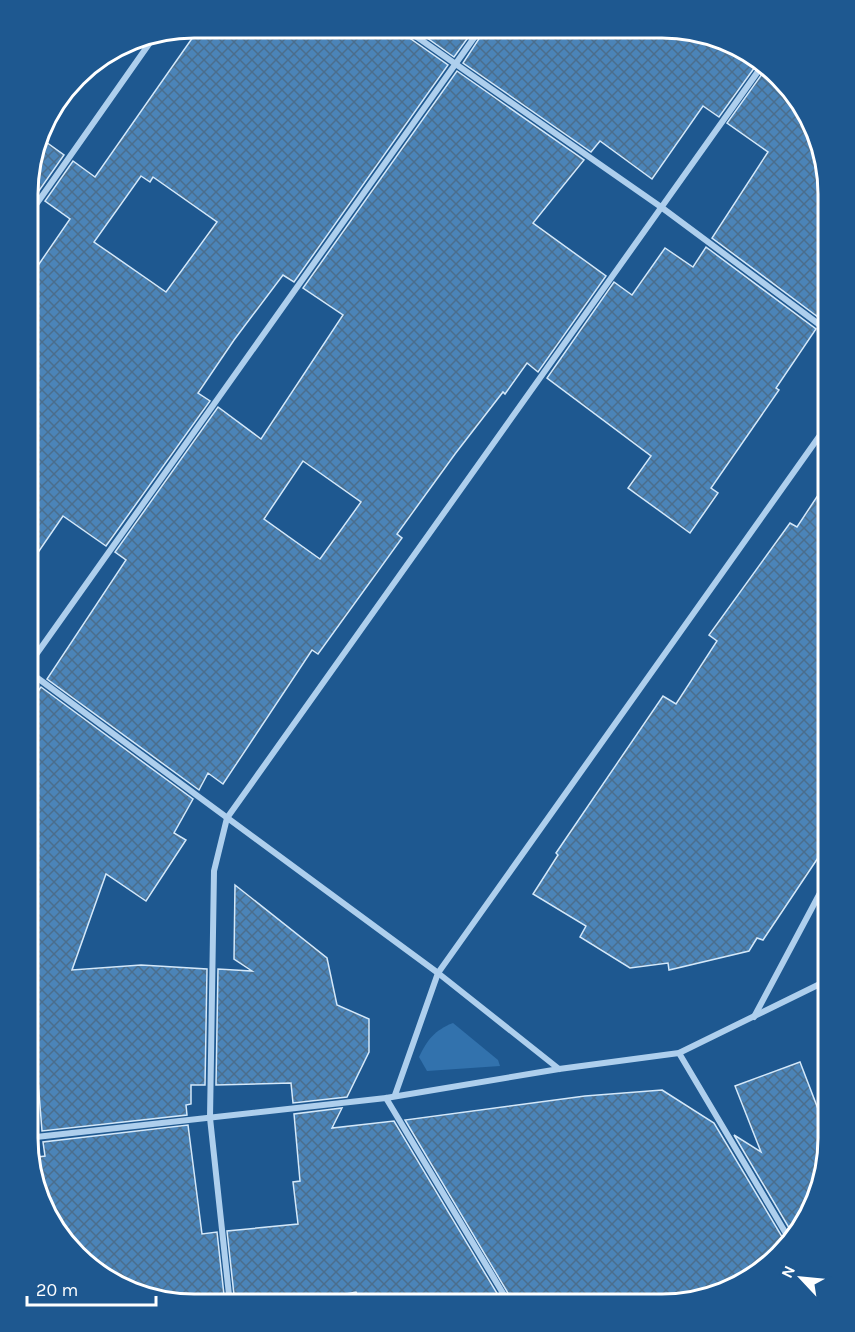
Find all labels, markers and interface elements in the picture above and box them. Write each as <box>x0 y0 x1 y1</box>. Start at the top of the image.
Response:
north arrow <box>771 1248 831 1308</box>
text: N <box>777 1262 799 1281</box>
scale bar <box>27 1269 156 1307</box>
text: 20 m <box>36 1279 78 1301</box>

